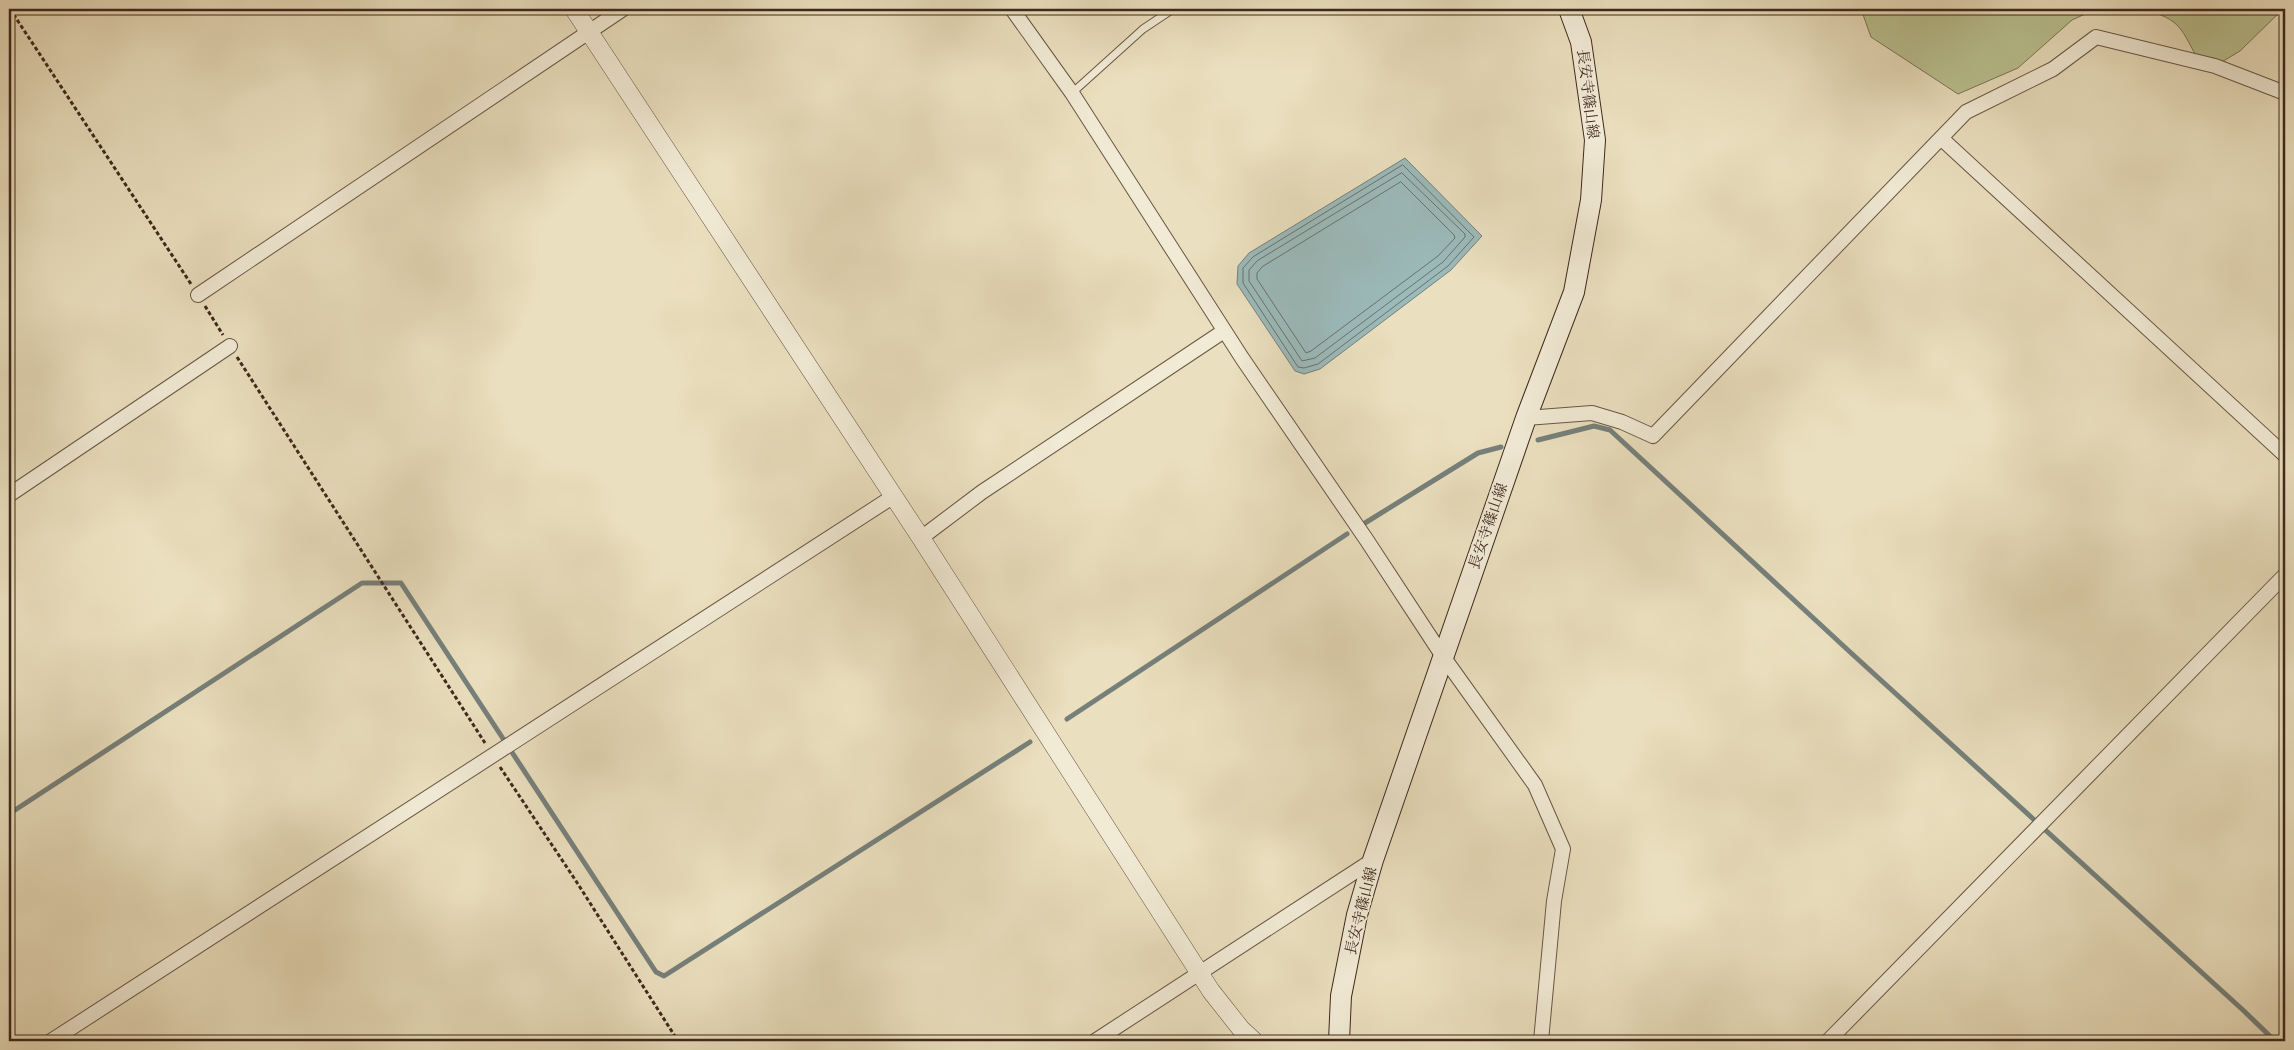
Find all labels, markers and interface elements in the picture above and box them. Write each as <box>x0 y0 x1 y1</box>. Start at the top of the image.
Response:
street label: 長安寺篠山線 <box>1573 48 1602 140</box>
street label: 長安寺篠山線 <box>1465 481 1512 572</box>
street label: 長安寺篠山線 <box>1341 865 1382 957</box>

